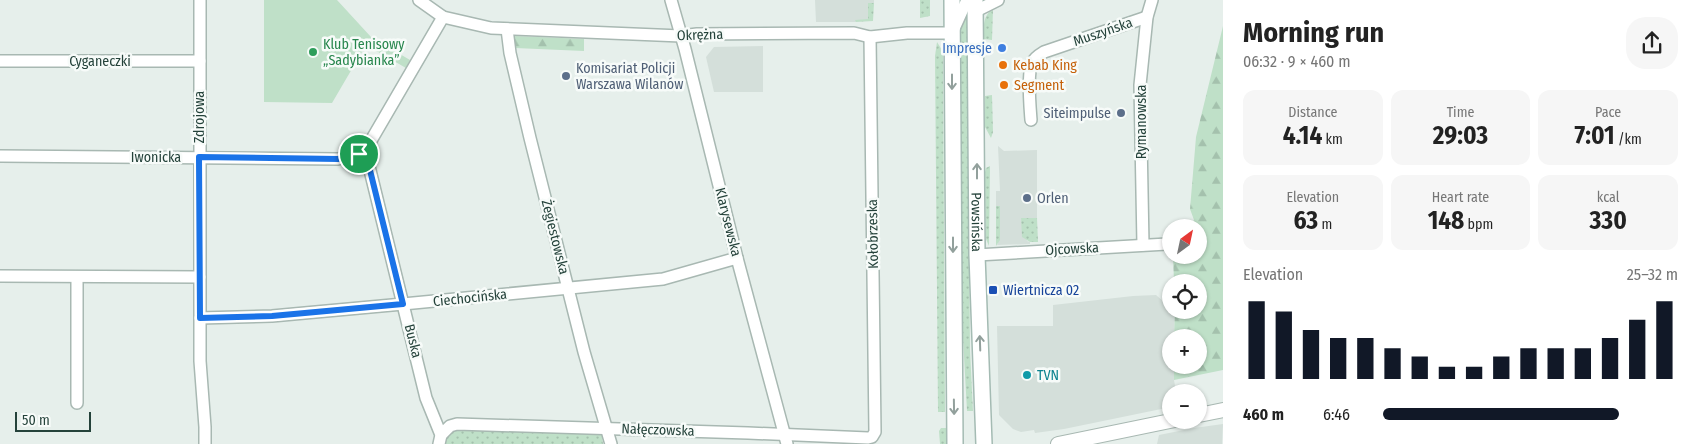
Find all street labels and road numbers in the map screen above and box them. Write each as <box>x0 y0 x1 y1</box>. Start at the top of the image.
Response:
street label: Muszyńska <box>1071 14 1135 50</box>
street label: Okrężna <box>677 26 724 44</box>
street label: Cyganeczki <box>69 53 131 70</box>
street label: Rymanowska <box>1133 85 1150 159</box>
street label: Zdrojowa <box>191 91 208 143</box>
street label: Iwonicka <box>131 149 181 166</box>
street label: Klarysewska <box>711 186 745 258</box>
street label: Powsińska <box>968 192 985 252</box>
street label: Żegiestowska <box>538 198 573 276</box>
street label: Kołobrzeska <box>864 199 882 269</box>
street label: Ojcowska <box>1045 239 1099 259</box>
street label: Ciechocińska <box>432 286 508 310</box>
street label: Buska <box>401 322 425 360</box>
street label: Nałęczowska <box>621 420 695 440</box>

